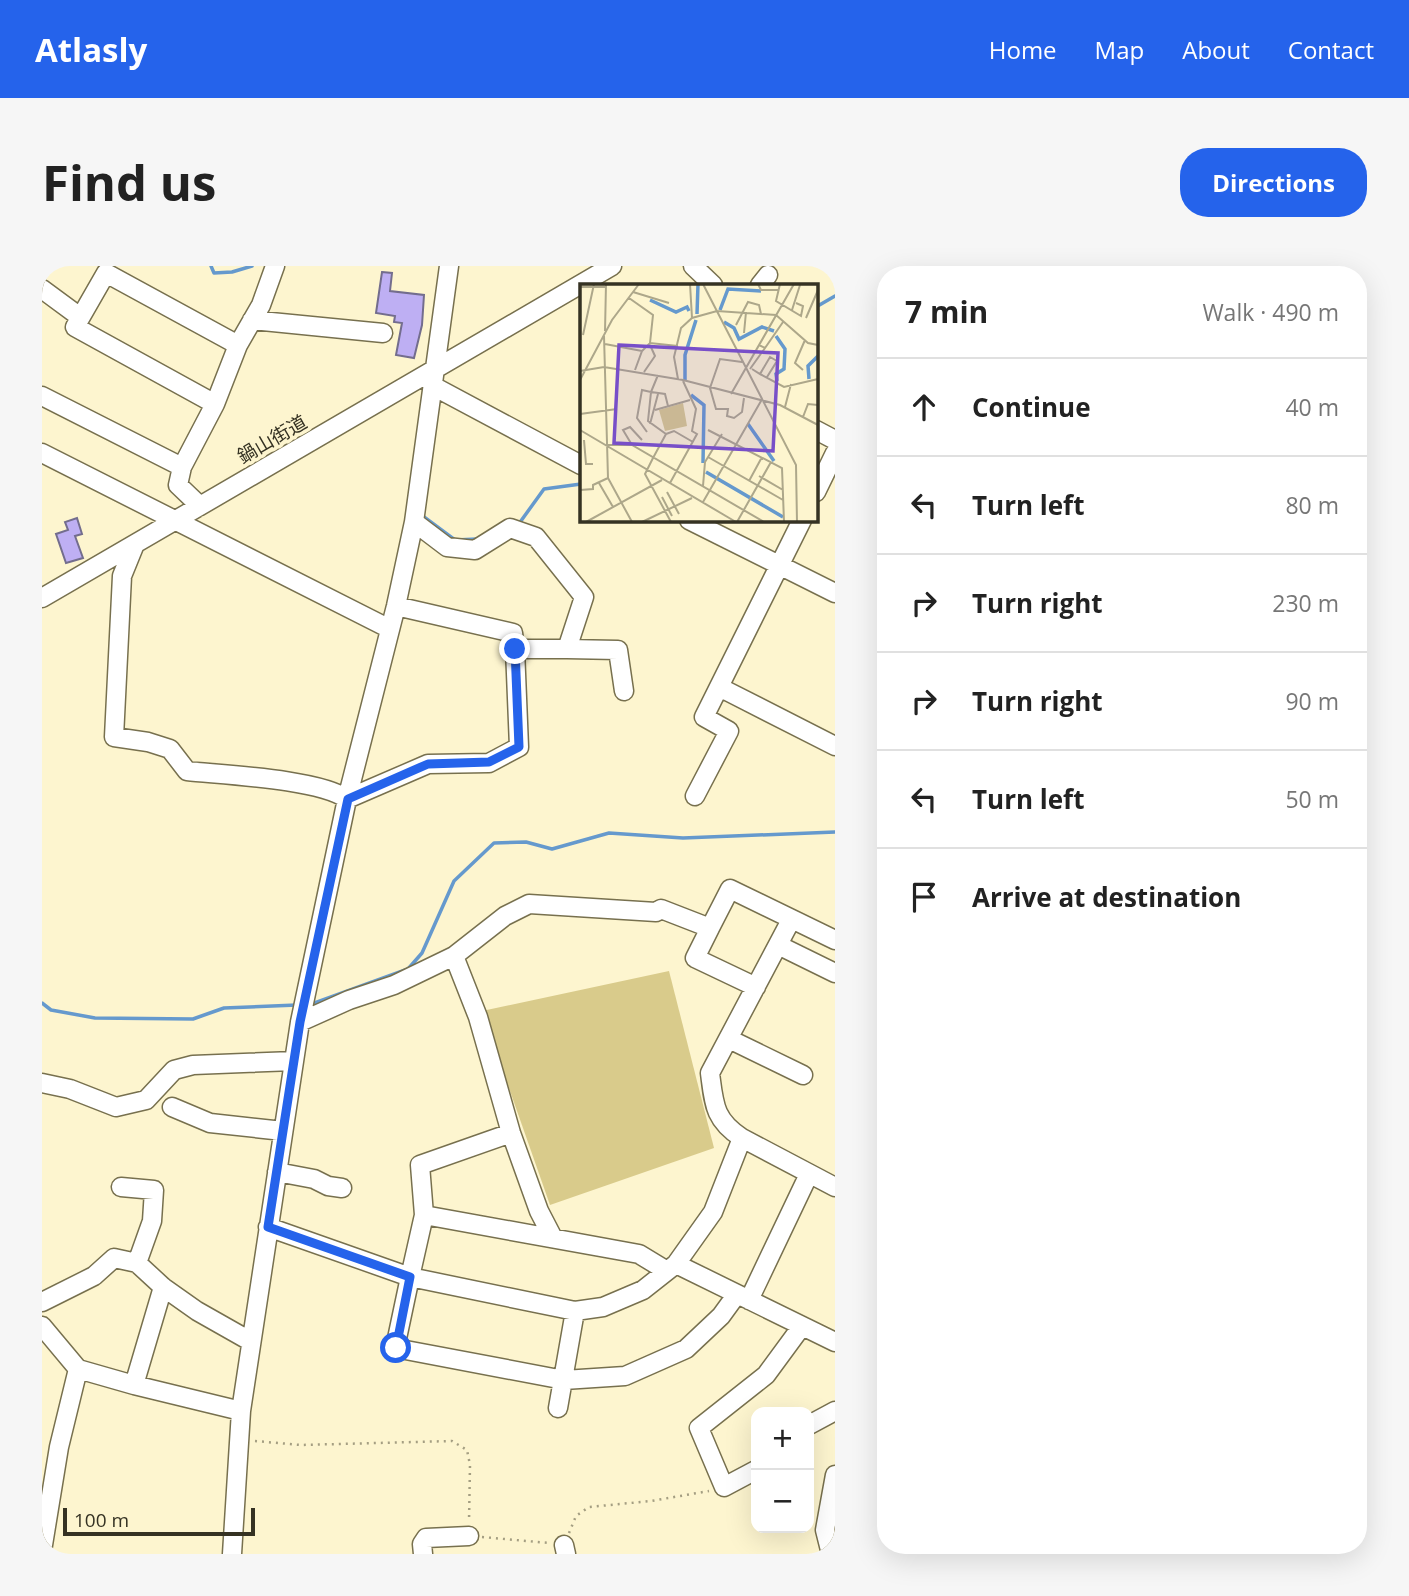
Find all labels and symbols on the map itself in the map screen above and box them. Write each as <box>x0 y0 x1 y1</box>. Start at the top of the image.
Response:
inset map <box>580 284 818 522</box>
street label: 鍋山街道 <box>233 409 311 469</box>
route end <box>499 633 530 664</box>
route start <box>380 1332 411 1363</box>
scale bar <box>63 1505 256 1537</box>

